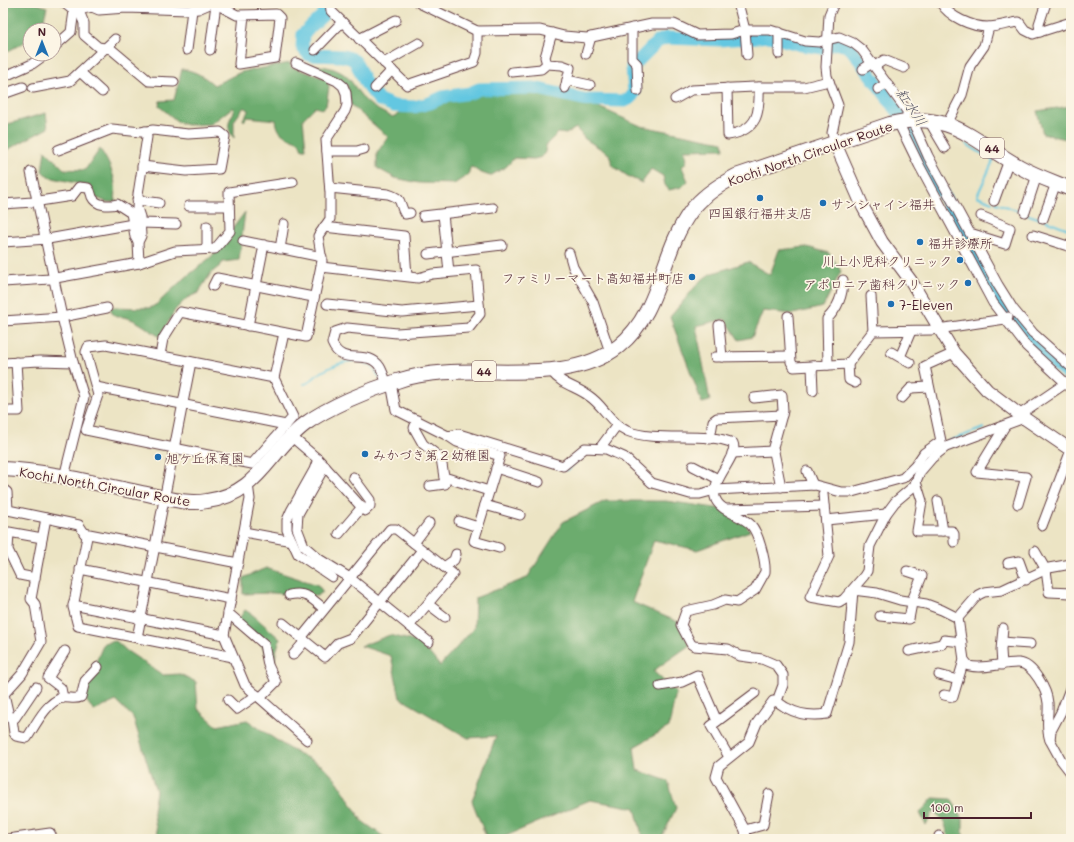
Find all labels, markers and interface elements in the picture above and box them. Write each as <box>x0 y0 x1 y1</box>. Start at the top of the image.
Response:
north arrow <box>22 22 62 62</box>
text: N <box>38 24 46 39</box>
water label: 紅水川 <box>893 84 931 130</box>
street label: Kochi North Circular Route <box>725 117 895 189</box>
road number: 44 <box>980 138 1004 158</box>
marker: 四国銀行福井支店 <box>755 193 765 203</box>
place label: サンシャイン福井 <box>831 195 935 212</box>
marker: サンシャイン福井 <box>818 198 828 208</box>
place label: 四国銀行福井支店 <box>708 204 812 221</box>
place label: 福井診療所 <box>928 234 993 251</box>
marker: 福井診療所 <box>915 237 925 247</box>
place label: 川上小児科クリニック <box>822 252 952 269</box>
marker: 川上小児科クリニック <box>955 255 965 265</box>
place label: ファミリーマート高知福井町店 <box>502 269 684 286</box>
marker: ファミリーマート高知福井町店 <box>687 272 697 282</box>
place label: アポロニア歯科クリニック <box>804 275 960 292</box>
marker: アポロニア歯科クリニック <box>963 278 973 288</box>
place label: 7-Eleven <box>899 296 953 313</box>
marker: 7-Eleven <box>886 299 896 309</box>
road number: 44 <box>472 361 496 381</box>
place label: みかづき第２幼稚園 <box>373 446 490 463</box>
place label: 旭ケ丘保育園 <box>166 449 244 466</box>
marker: みかづき第２幼稚園 <box>360 449 370 459</box>
marker: 旭ケ丘保育園 <box>153 452 163 462</box>
street label: Kochi North Circular Route <box>18 463 192 509</box>
scale bar <box>924 794 1031 820</box>
text: 100 m <box>930 799 964 815</box>

